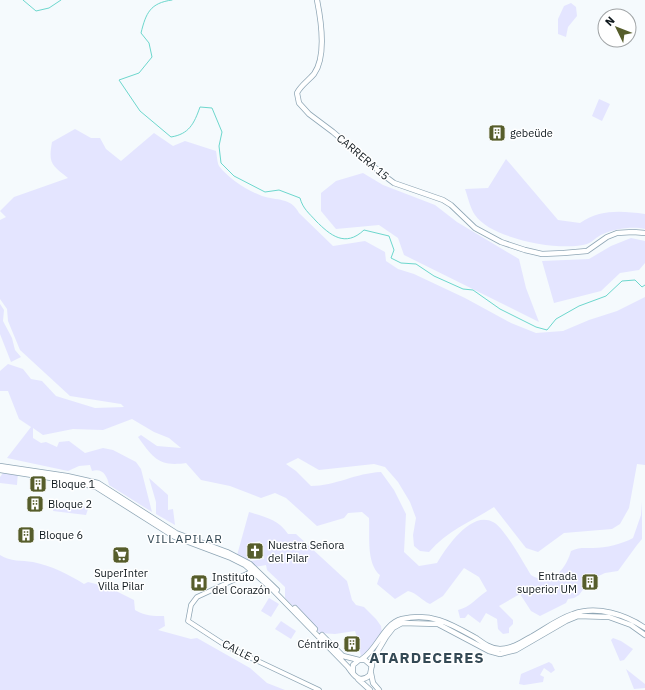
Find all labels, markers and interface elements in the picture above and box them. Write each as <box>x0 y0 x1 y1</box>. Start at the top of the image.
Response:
north arrow <box>597 8 637 48</box>
text: N <box>602 13 618 29</box>
building icon: gebeüde <box>487 123 507 143</box>
place label: gebeüde <box>510 126 553 140</box>
street label: CARRERA 15 <box>334 131 392 183</box>
building icon: Bloque 1 <box>28 474 48 494</box>
place label: Bloque 1 <box>51 477 96 491</box>
building icon: Bloque 2 <box>25 494 45 514</box>
place label: Bloque 2 <box>48 497 92 511</box>
building icon: Bloque 6 <box>16 525 36 545</box>
place label: Bloque 6 <box>39 528 83 542</box>
district label: VILLAPILAR <box>147 531 223 546</box>
place label: Nuestra Señora del Pilar <box>268 538 344 565</box>
church icon: Nuestra Señora del Pilar <box>245 541 265 561</box>
supermarket icon: SuperInter Villa Pilar <box>111 545 131 565</box>
place label: SuperInter Villa Pilar <box>94 566 148 593</box>
place label: Entrada superior UM <box>517 569 577 596</box>
place label: Instituto del Corazón <box>212 570 270 597</box>
building icon: Entrada superior UM <box>580 572 600 592</box>
hospital icon: Instituto del Corazón <box>189 573 209 593</box>
building icon: Céntriko <box>342 634 362 654</box>
street label: CALLE 9 <box>220 637 262 667</box>
place label: Céntriko <box>297 637 339 651</box>
district label: ATARDECERES <box>369 648 485 667</box>

